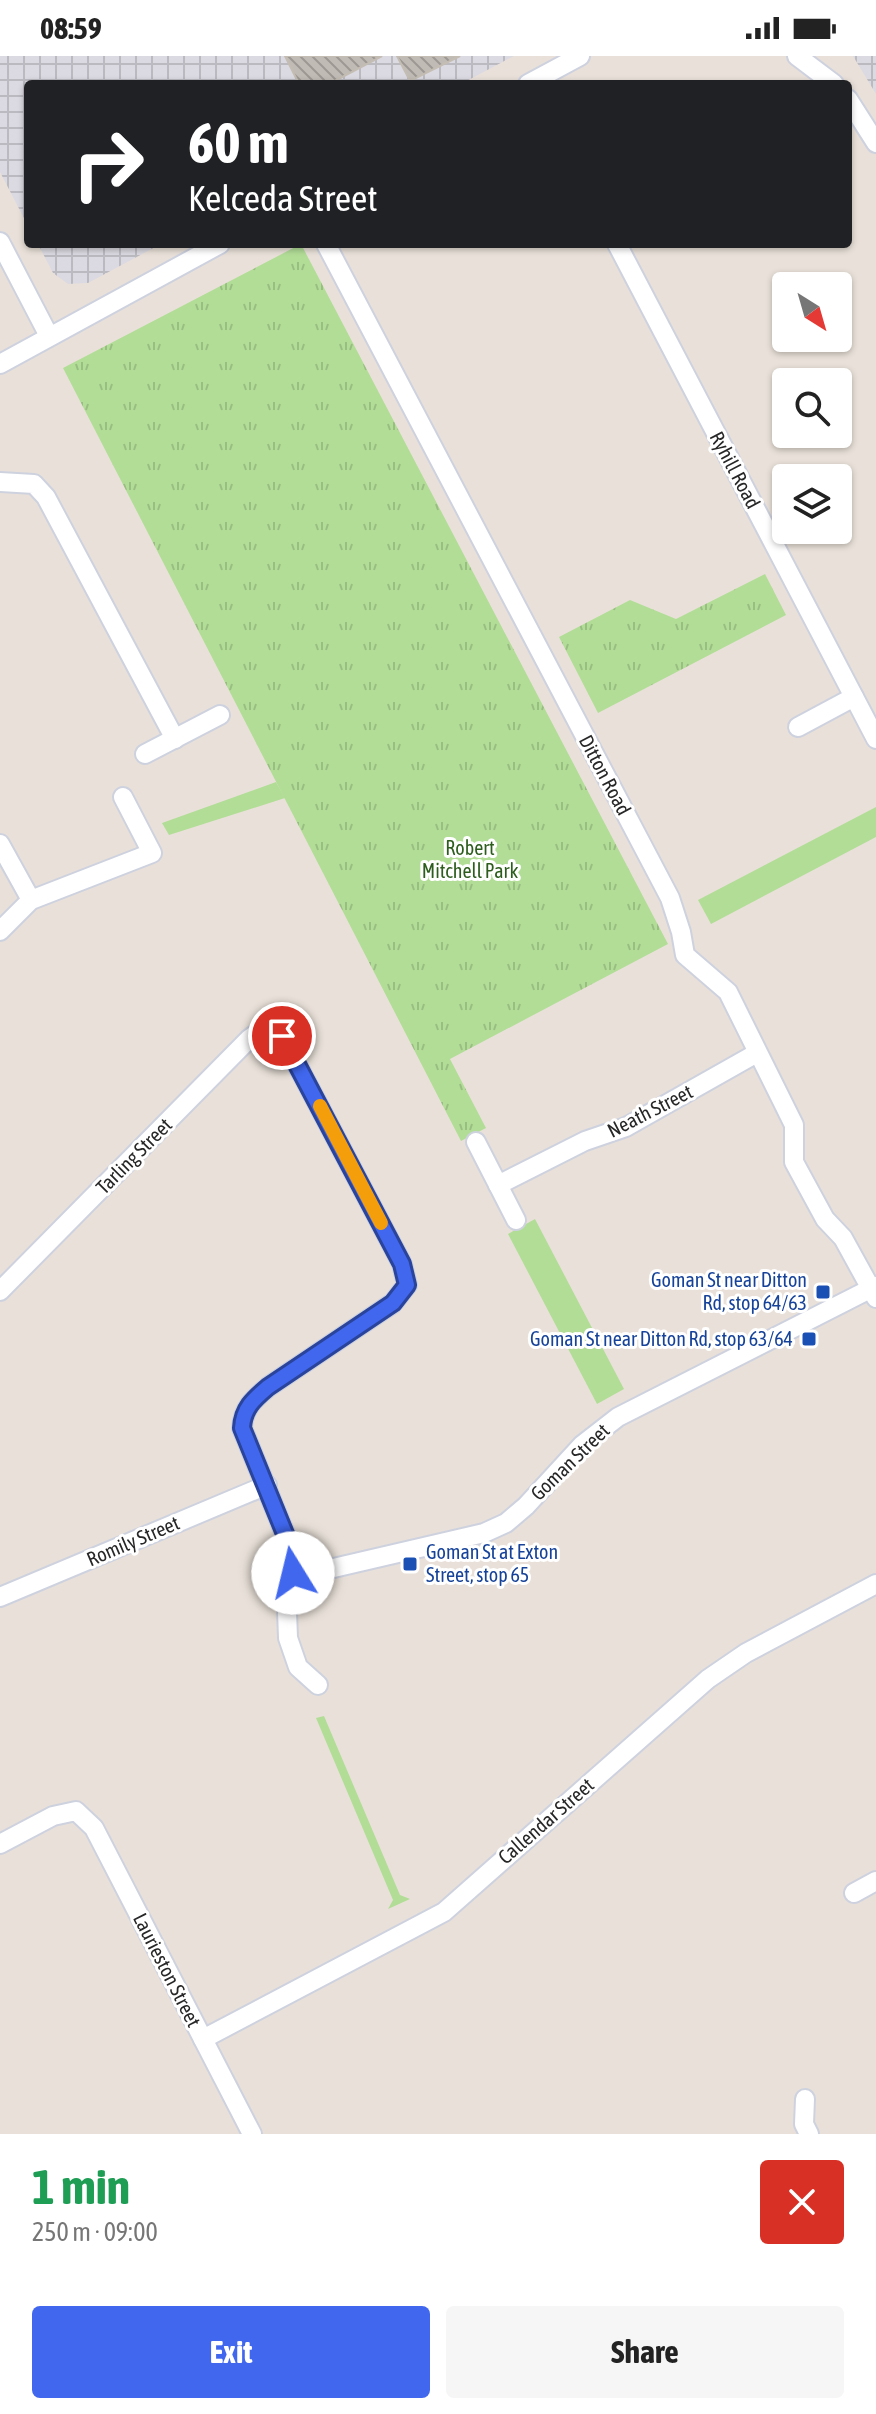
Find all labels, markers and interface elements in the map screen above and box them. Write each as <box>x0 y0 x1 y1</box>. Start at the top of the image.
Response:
text: 08:59 <box>40 11 102 45</box>
text: 60 m <box>188 111 289 175</box>
icon: right <box>56 112 160 216</box>
text: Kelceda Street <box>188 177 378 219</box>
north arrow <box>772 272 852 352</box>
map controls <box>772 272 852 544</box>
button: search <box>772 368 852 448</box>
street label: Ryhill Road <box>706 427 765 512</box>
button: layers <box>772 464 852 544</box>
street label: Ditton Road <box>575 731 636 819</box>
park label: Robert Mitchell Park <box>422 836 518 882</box>
pin <box>248 1002 316 1070</box>
icon: arrive <box>260 1014 304 1058</box>
street label: Neath Street <box>603 1079 696 1142</box>
street label: Tarling Street <box>91 1113 176 1198</box>
place label: Goman St near Ditton Rd, stop 64/63 <box>651 1268 807 1314</box>
marker: Goman St near Ditton Rd, stop 64/63 <box>814 1283 832 1301</box>
place label: Goman St near Ditton Rd, stop 63/64 <box>530 1327 793 1350</box>
marker: Goman St near Ditton Rd, stop 63/64 <box>800 1330 818 1348</box>
street label: Goman Street <box>526 1418 614 1505</box>
street label: Romily Street <box>83 1511 183 1570</box>
position arrow <box>251 1531 335 1615</box>
place label: Goman St at Exton Street, stop 65 <box>426 1540 558 1586</box>
marker: Goman St at Exton Street, stop 65 <box>401 1555 419 1573</box>
street label: Callendar Street <box>493 1773 598 1868</box>
street label: Laurieston Street <box>129 1909 206 2031</box>
text: 1 min <box>32 2159 130 2214</box>
button: close <box>760 2160 844 2244</box>
text: 250 m · 09:00 <box>32 2217 158 2247</box>
button: Exit <box>32 2306 430 2398</box>
button: Share <box>446 2306 844 2398</box>

